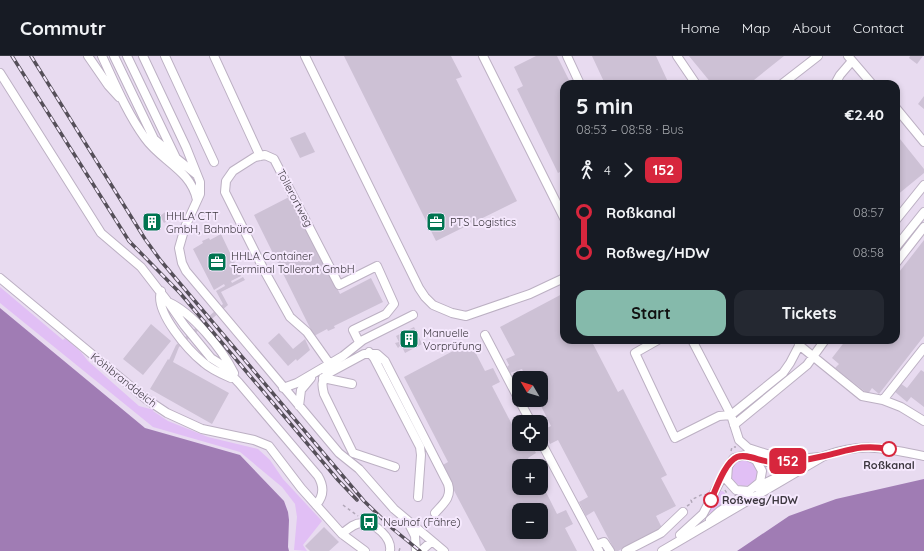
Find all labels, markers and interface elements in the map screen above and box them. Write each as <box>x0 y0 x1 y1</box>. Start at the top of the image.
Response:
text: Commutr <box>20 16 106 40</box>
text: Home <box>681 19 720 37</box>
text: Map <box>742 19 770 37</box>
text: About <box>792 19 831 37</box>
text: Contact <box>853 19 904 37</box>
text: 5 min <box>576 92 633 120</box>
text: €2.40 <box>845 105 884 124</box>
text: 08:53 – 08:58 · Bus <box>576 121 684 137</box>
icon: walk <box>576 159 598 181</box>
icon: forward <box>617 159 639 181</box>
text: 152 <box>653 161 674 179</box>
text: 4 <box>604 162 611 178</box>
street label: Tollerortweg <box>274 167 316 229</box>
text: Roßkanal <box>606 203 676 222</box>
text: 08:57 <box>853 204 884 220</box>
place label: HHLA CTT GmbH, Bahnbüro <box>166 209 254 236</box>
building icon: HHLA CTT GmbH, Bahnbüro <box>141 211 163 233</box>
office icon: PTS Logistics <box>425 211 447 233</box>
place label: PTS Logistics <box>450 215 516 229</box>
text: Roßweg/HDW <box>606 243 710 262</box>
text: 08:58 <box>853 244 884 260</box>
place label: HHLA Container Terminal Tollerort GmbH <box>231 249 355 276</box>
office icon: HHLA Container Terminal Tollerort GmbH <box>206 251 228 273</box>
button: Start <box>576 290 726 336</box>
button: Tickets <box>734 290 884 336</box>
place label: Manuelle Vorprüfung <box>423 326 482 353</box>
building icon: Manuelle Vorprüfung <box>398 328 420 350</box>
street label: Köhlbranddeich <box>88 350 160 410</box>
north arrow <box>512 371 548 407</box>
map controls <box>512 371 548 539</box>
button: locate <box>512 415 548 451</box>
marker: Roßkanal <box>881 441 897 457</box>
line badge: 152 <box>765 448 811 474</box>
text: 152 <box>777 452 799 470</box>
place label: Roßkanal <box>863 458 915 472</box>
button: + <box>512 459 548 495</box>
marker: Roßweg/HDW <box>703 492 719 508</box>
place label: Roßweg/HDW <box>722 493 799 507</box>
button: − <box>512 503 548 539</box>
bus stop icon: Neuhof (Fähre) <box>358 511 380 533</box>
place label: Neuhof (Fähre) <box>383 515 461 529</box>

